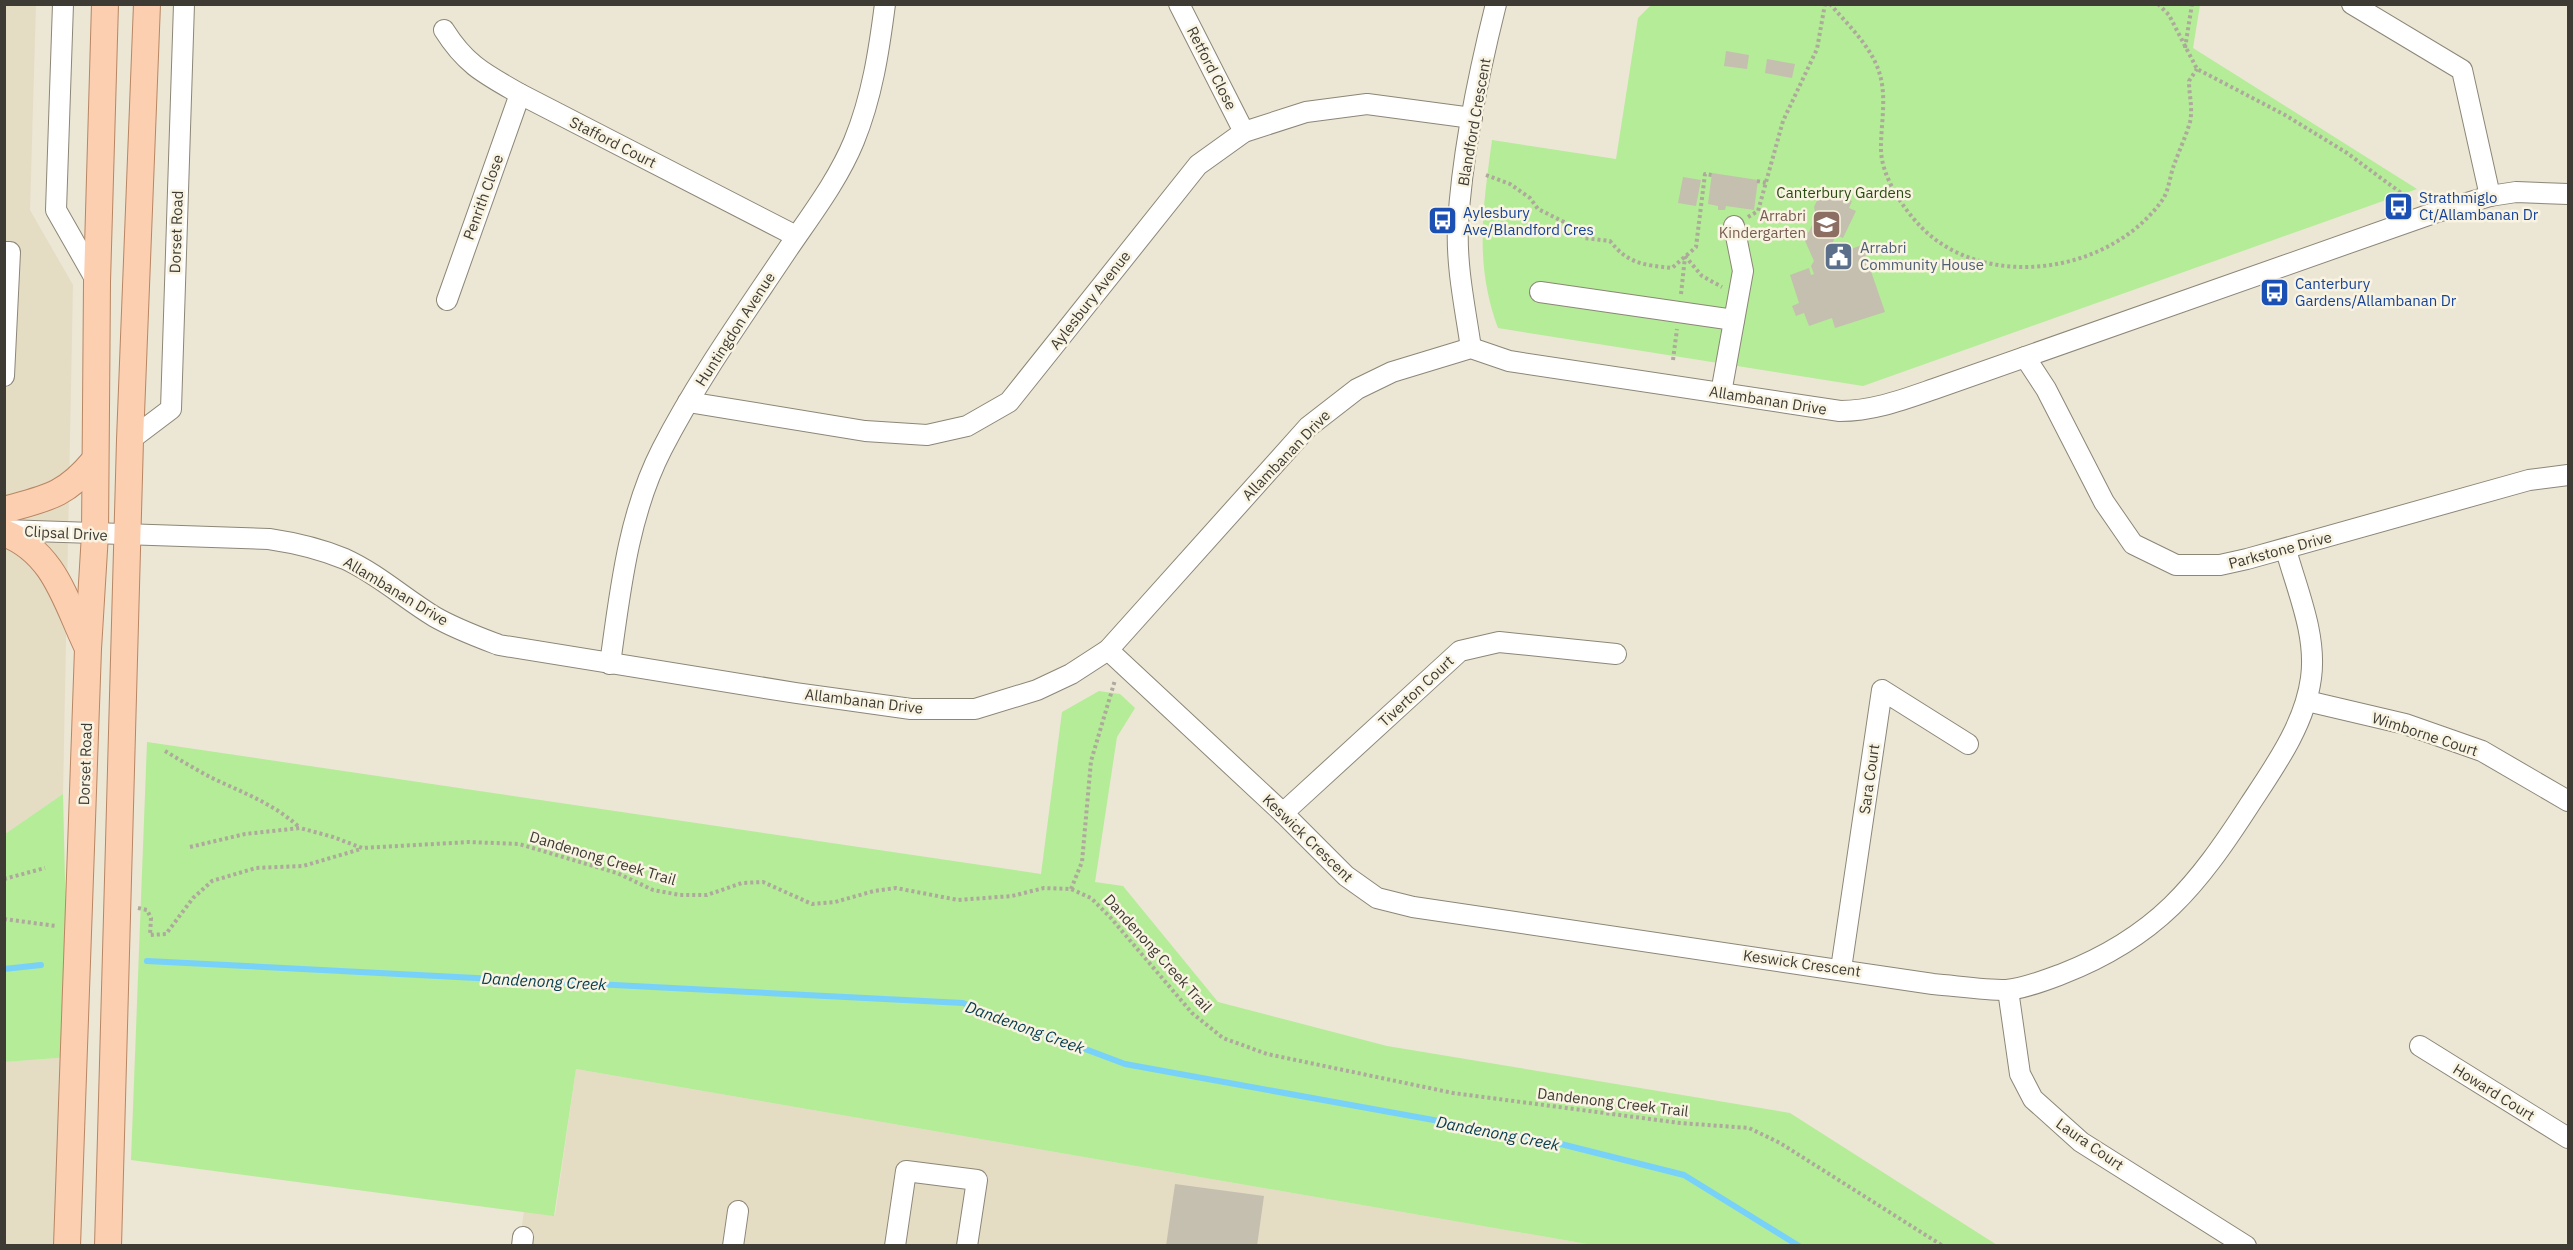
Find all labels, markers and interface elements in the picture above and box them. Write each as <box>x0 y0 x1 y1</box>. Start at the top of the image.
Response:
street label: Retford Close <box>1183 23 1241 113</box>
street label: Blandford Crescent <box>1453 56 1495 188</box>
street label: Stafford Court <box>566 112 660 172</box>
street label: Penrith Close <box>459 152 507 242</box>
park label: Canterbury Gardens <box>1776 183 1912 202</box>
place label: Strathmiglo Ct/Allambanan Dr <box>2419 188 2539 224</box>
street label: Dorset Road <box>165 190 187 274</box>
bus stop icon: Strathmiglo Ct/Allambanan Dr <box>2382 190 2414 222</box>
place label: Aylesbury Ave/Blandford Cres <box>1463 203 1594 239</box>
bus stop icon: Aylesbury Ave/Blandford Cres <box>1426 205 1458 237</box>
place label: Arrabri Kindergarten <box>1719 206 1806 242</box>
school or university icon: Arrabri Kindergarten <box>1811 208 1843 240</box>
place label: Arrabri Community House <box>1860 238 1984 274</box>
public building icon: Arrabri Community House <box>1823 240 1855 272</box>
street label: Aylesbury Avenue <box>1045 247 1135 353</box>
street label: Huntingdon Avenue <box>691 268 779 390</box>
place label: Canterbury Gardens/Allambanan Dr <box>2295 274 2457 310</box>
bus stop icon: Canterbury Gardens/Allambanan Dr <box>2258 276 2290 308</box>
street label: Allambanan Drive <box>1708 381 1828 419</box>
street label: Allambanan Drive <box>1238 406 1334 504</box>
street label: Clipsal Drive <box>24 521 108 545</box>
street label: Parkstone Drive <box>2226 527 2334 573</box>
street label: Allambanan Drive <box>340 552 452 630</box>
street label: Tiverton Court <box>1374 651 1458 731</box>
street label: Allambanan Drive <box>804 684 924 718</box>
street label: Wimborne Court <box>2370 708 2480 760</box>
street label: Dorset Road <box>74 722 96 806</box>
street label: Sara Court <box>1855 743 1883 815</box>
street label: Keswick Crescent <box>1259 790 1357 886</box>
street label: Dandenong Creek Trail <box>527 827 679 889</box>
street label: Dandenong Creek Trail <box>1100 890 1216 1016</box>
street label: Keswick Crescent <box>1742 945 1862 981</box>
water label: Dandenong Creek <box>481 968 608 994</box>
water label: Dandenong Creek <box>963 996 1088 1058</box>
street label: Howard Court <box>2450 1059 2538 1125</box>
street label: Dandenong Creek Trail <box>1536 1083 1690 1121</box>
water label: Dandenong Creek <box>1435 1111 1562 1155</box>
street label: Laura Court <box>2053 1114 2127 1174</box>

